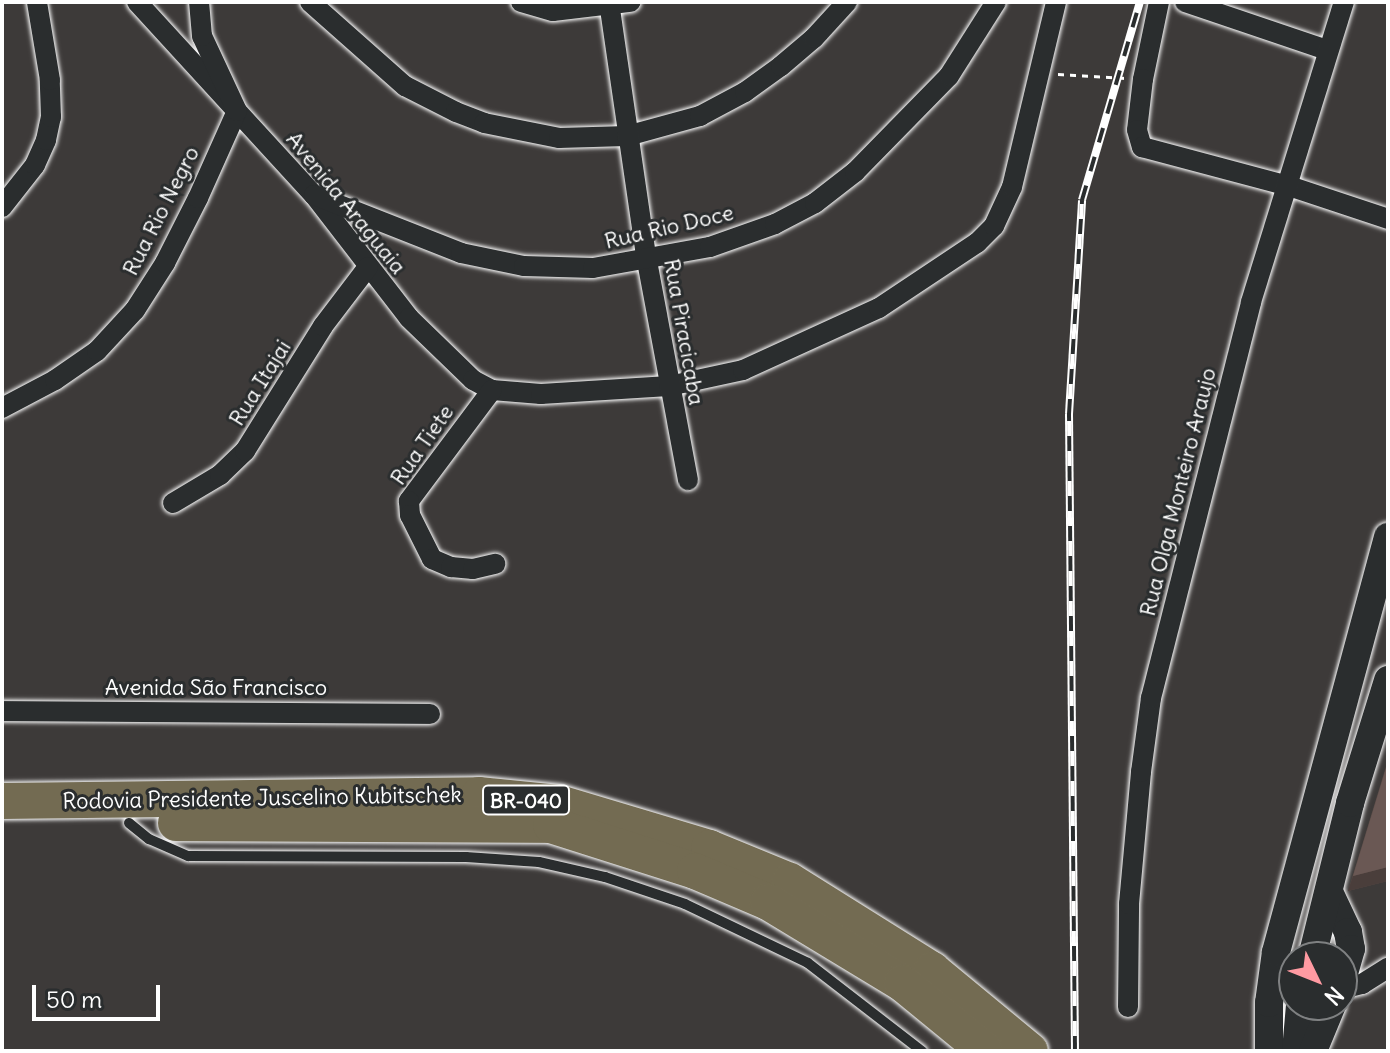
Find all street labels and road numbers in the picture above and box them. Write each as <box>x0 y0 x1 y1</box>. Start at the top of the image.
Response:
street label: Avenida Araguaia <box>281 127 411 279</box>
street label: Rua Rio Negro <box>117 142 205 280</box>
street label: Rua Rio Doce <box>602 199 736 255</box>
street label: Rua Piracicaba <box>658 257 710 407</box>
street label: Rua Itajai <box>223 335 297 431</box>
street label: Rua Olga Monteiro Araujo <box>1134 365 1222 619</box>
street label: Rua Tiete <box>385 400 459 490</box>
street label: Avenida São Francisco <box>105 675 327 701</box>
street label: Rodovia Presidente Juscelino Kubitschek <box>62 781 462 815</box>
road number: BR-040 <box>482 784 570 816</box>

